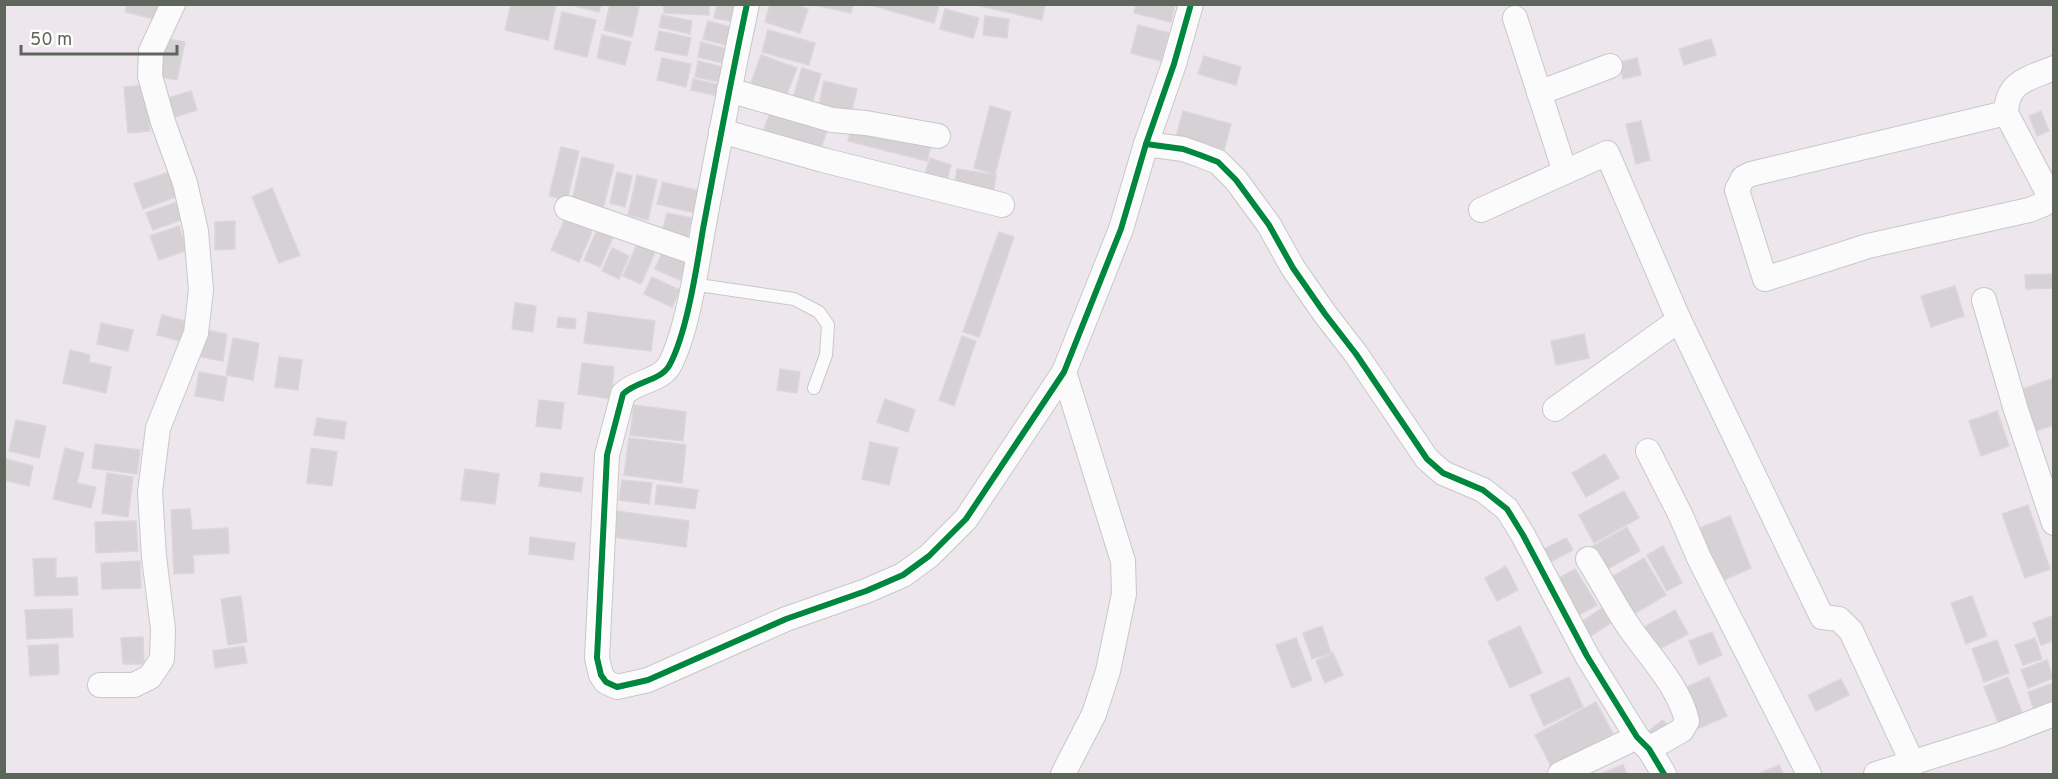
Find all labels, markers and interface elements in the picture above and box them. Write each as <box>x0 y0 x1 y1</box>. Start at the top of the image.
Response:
scale bar <box>21 18 177 56</box>
text: 50 m <box>30 29 72 52</box>

